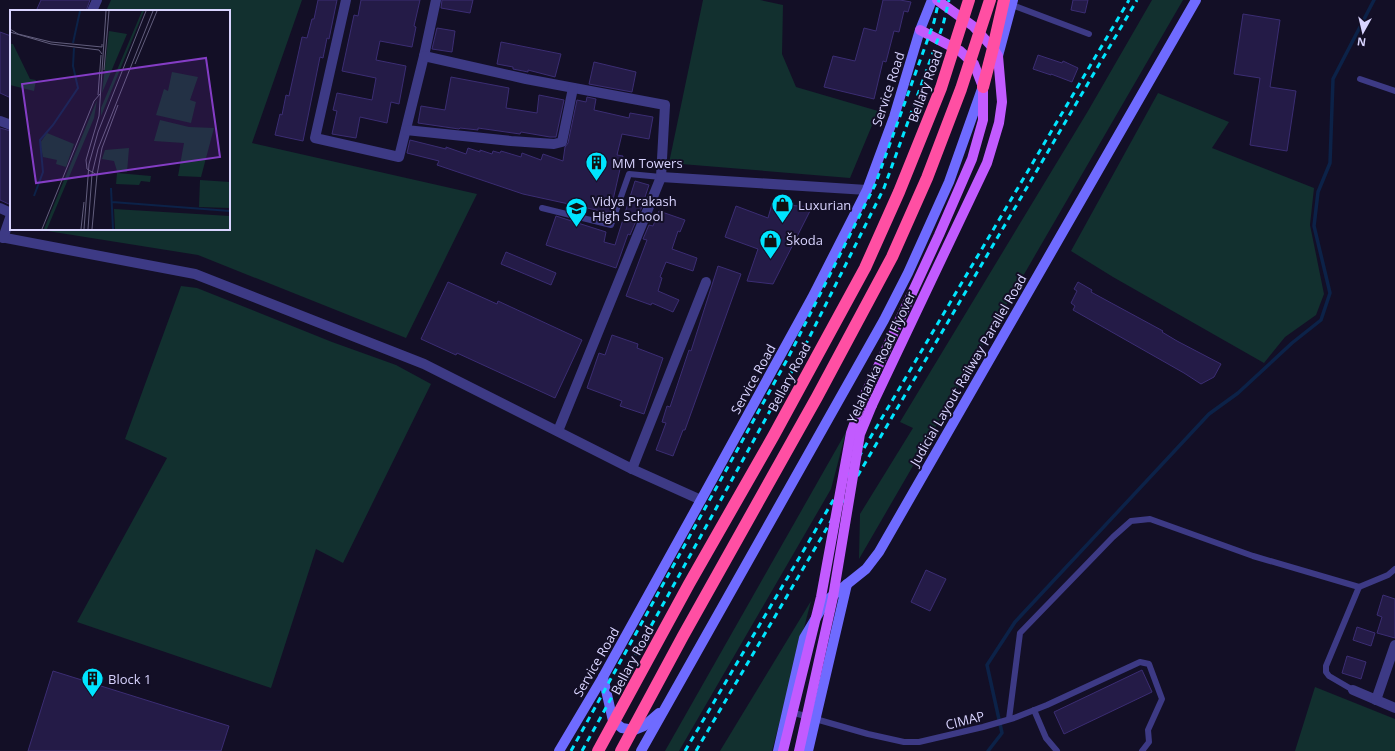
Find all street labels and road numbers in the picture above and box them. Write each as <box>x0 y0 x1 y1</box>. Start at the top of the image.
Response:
street label: Bellary Road <box>904 47 946 125</box>
street label: Service Road <box>867 49 909 129</box>
street label: Judicial Layout Railway Parallel Road <box>905 271 1030 471</box>
street label: Yelahanka Road Flyover <box>843 288 920 426</box>
street label: Bellary Road <box>763 339 815 415</box>
street label: Service Road <box>726 341 780 417</box>
street label: Bellary Road <box>606 622 658 698</box>
street label: Service Road <box>569 624 623 700</box>
street label: CIMAP <box>944 706 987 734</box>

